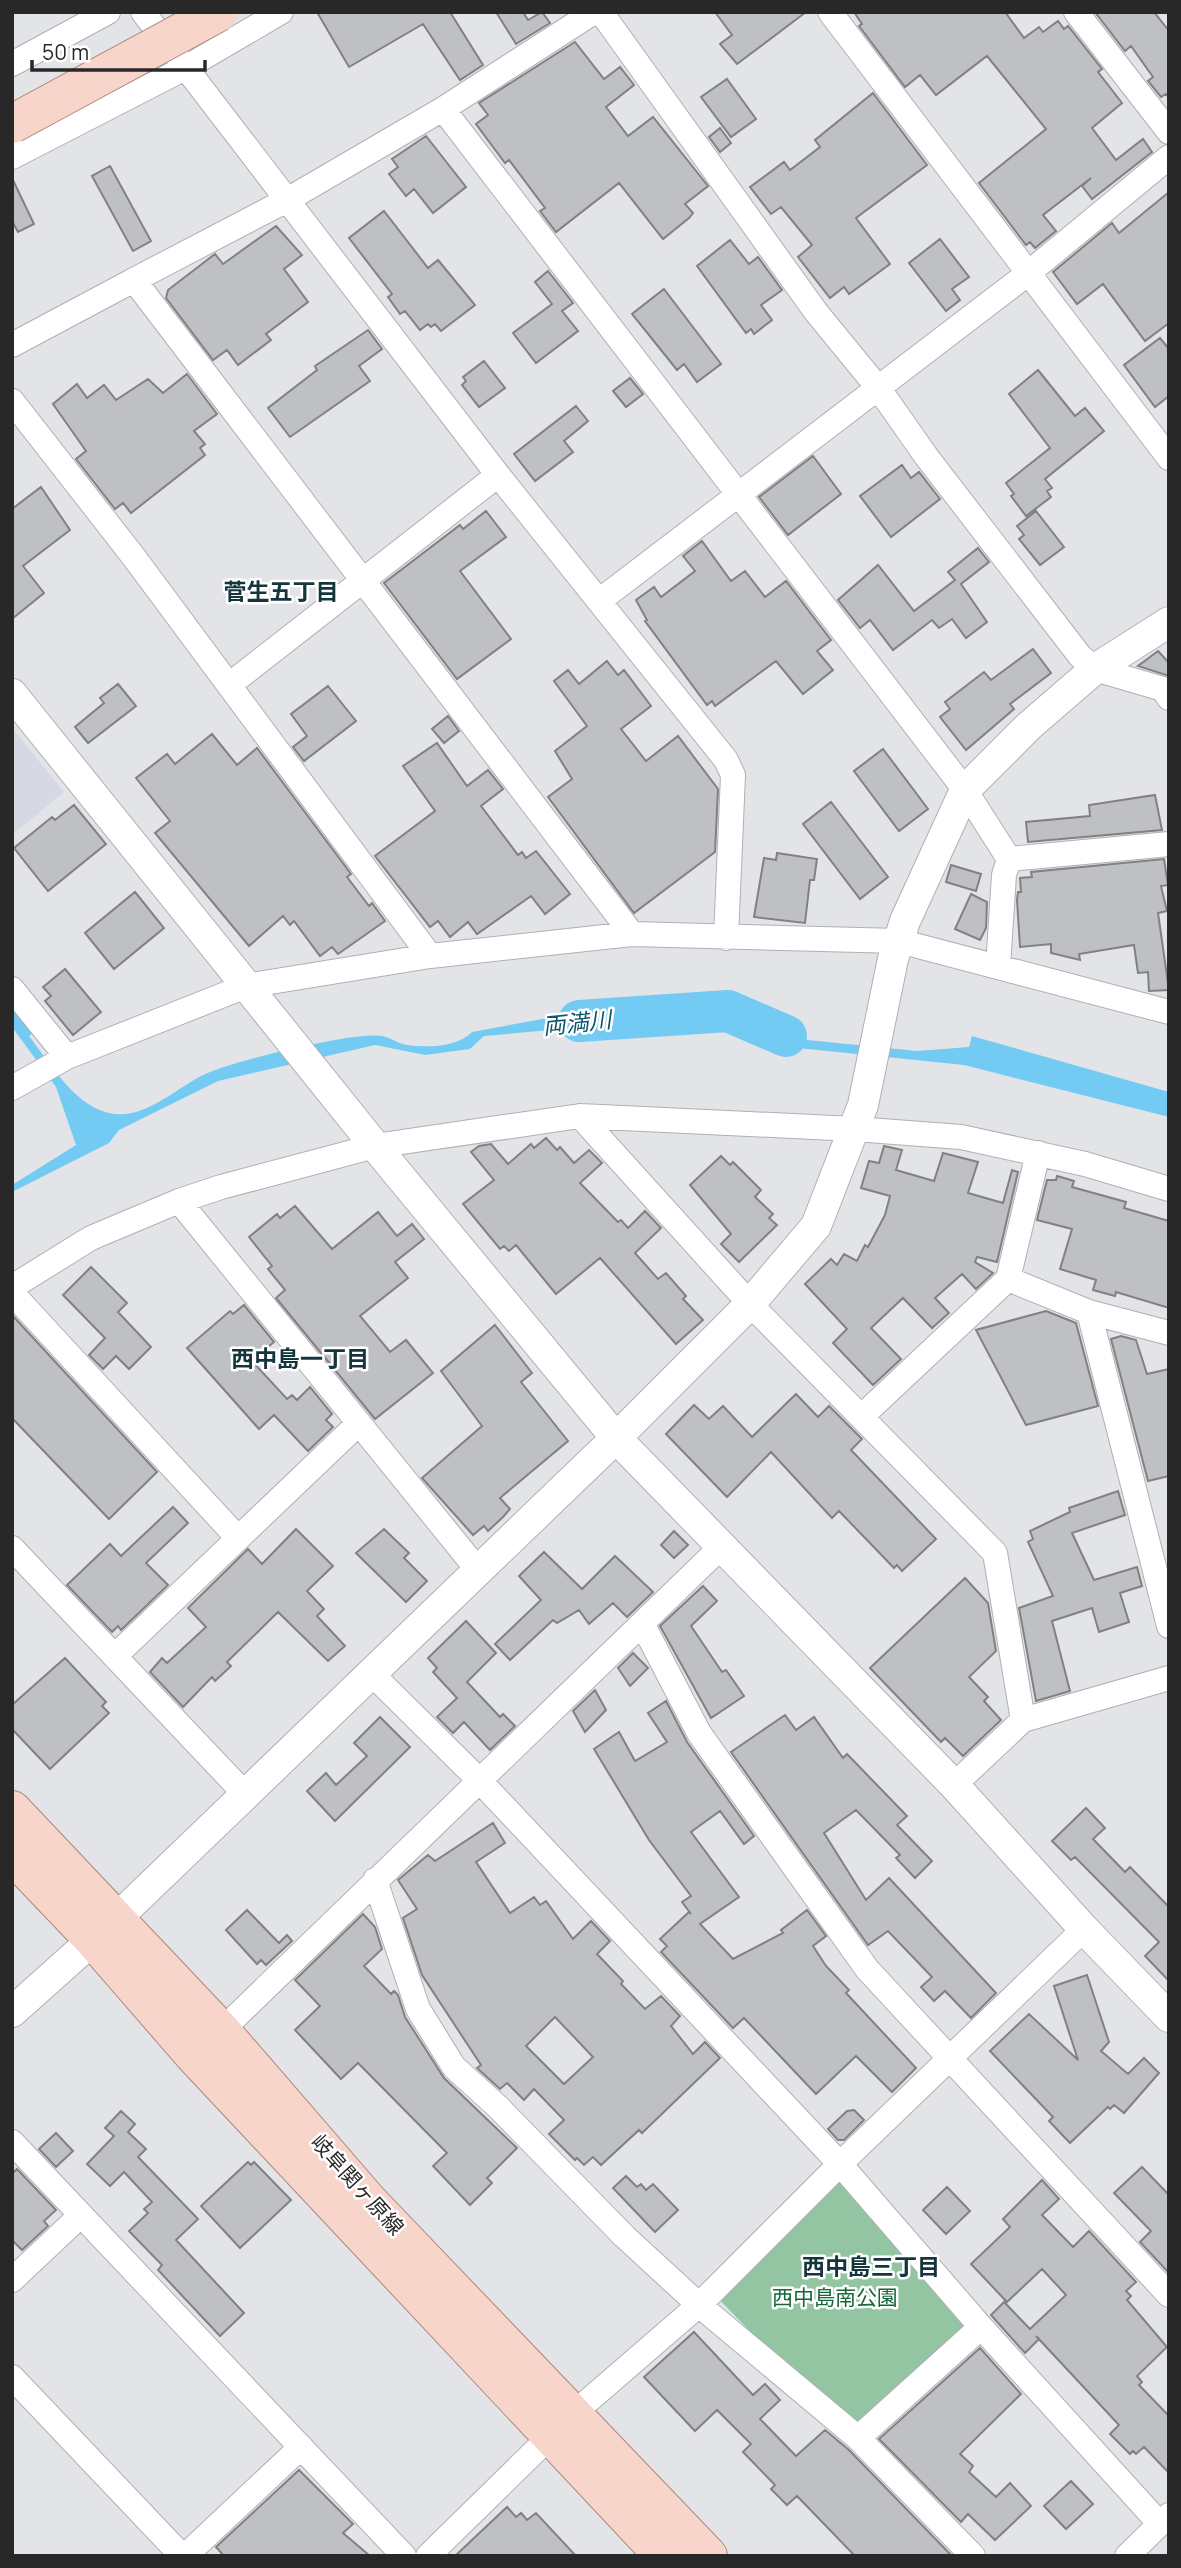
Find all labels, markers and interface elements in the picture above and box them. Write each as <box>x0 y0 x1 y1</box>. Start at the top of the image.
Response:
scale bar <box>32 28 205 72</box>
text: 50 m <box>42 38 89 66</box>
district label: 菅生五丁目 <box>224 575 339 607</box>
water label: 両満川 <box>541 1002 616 1042</box>
district label: 西中島一丁目 <box>231 1342 369 1374</box>
street label: 岐阜関ヶ原線 <box>305 2128 410 2241</box>
district label: 西中島三丁目 <box>802 2250 940 2282</box>
park label: 西中島南公園 <box>772 2283 898 2311</box>

